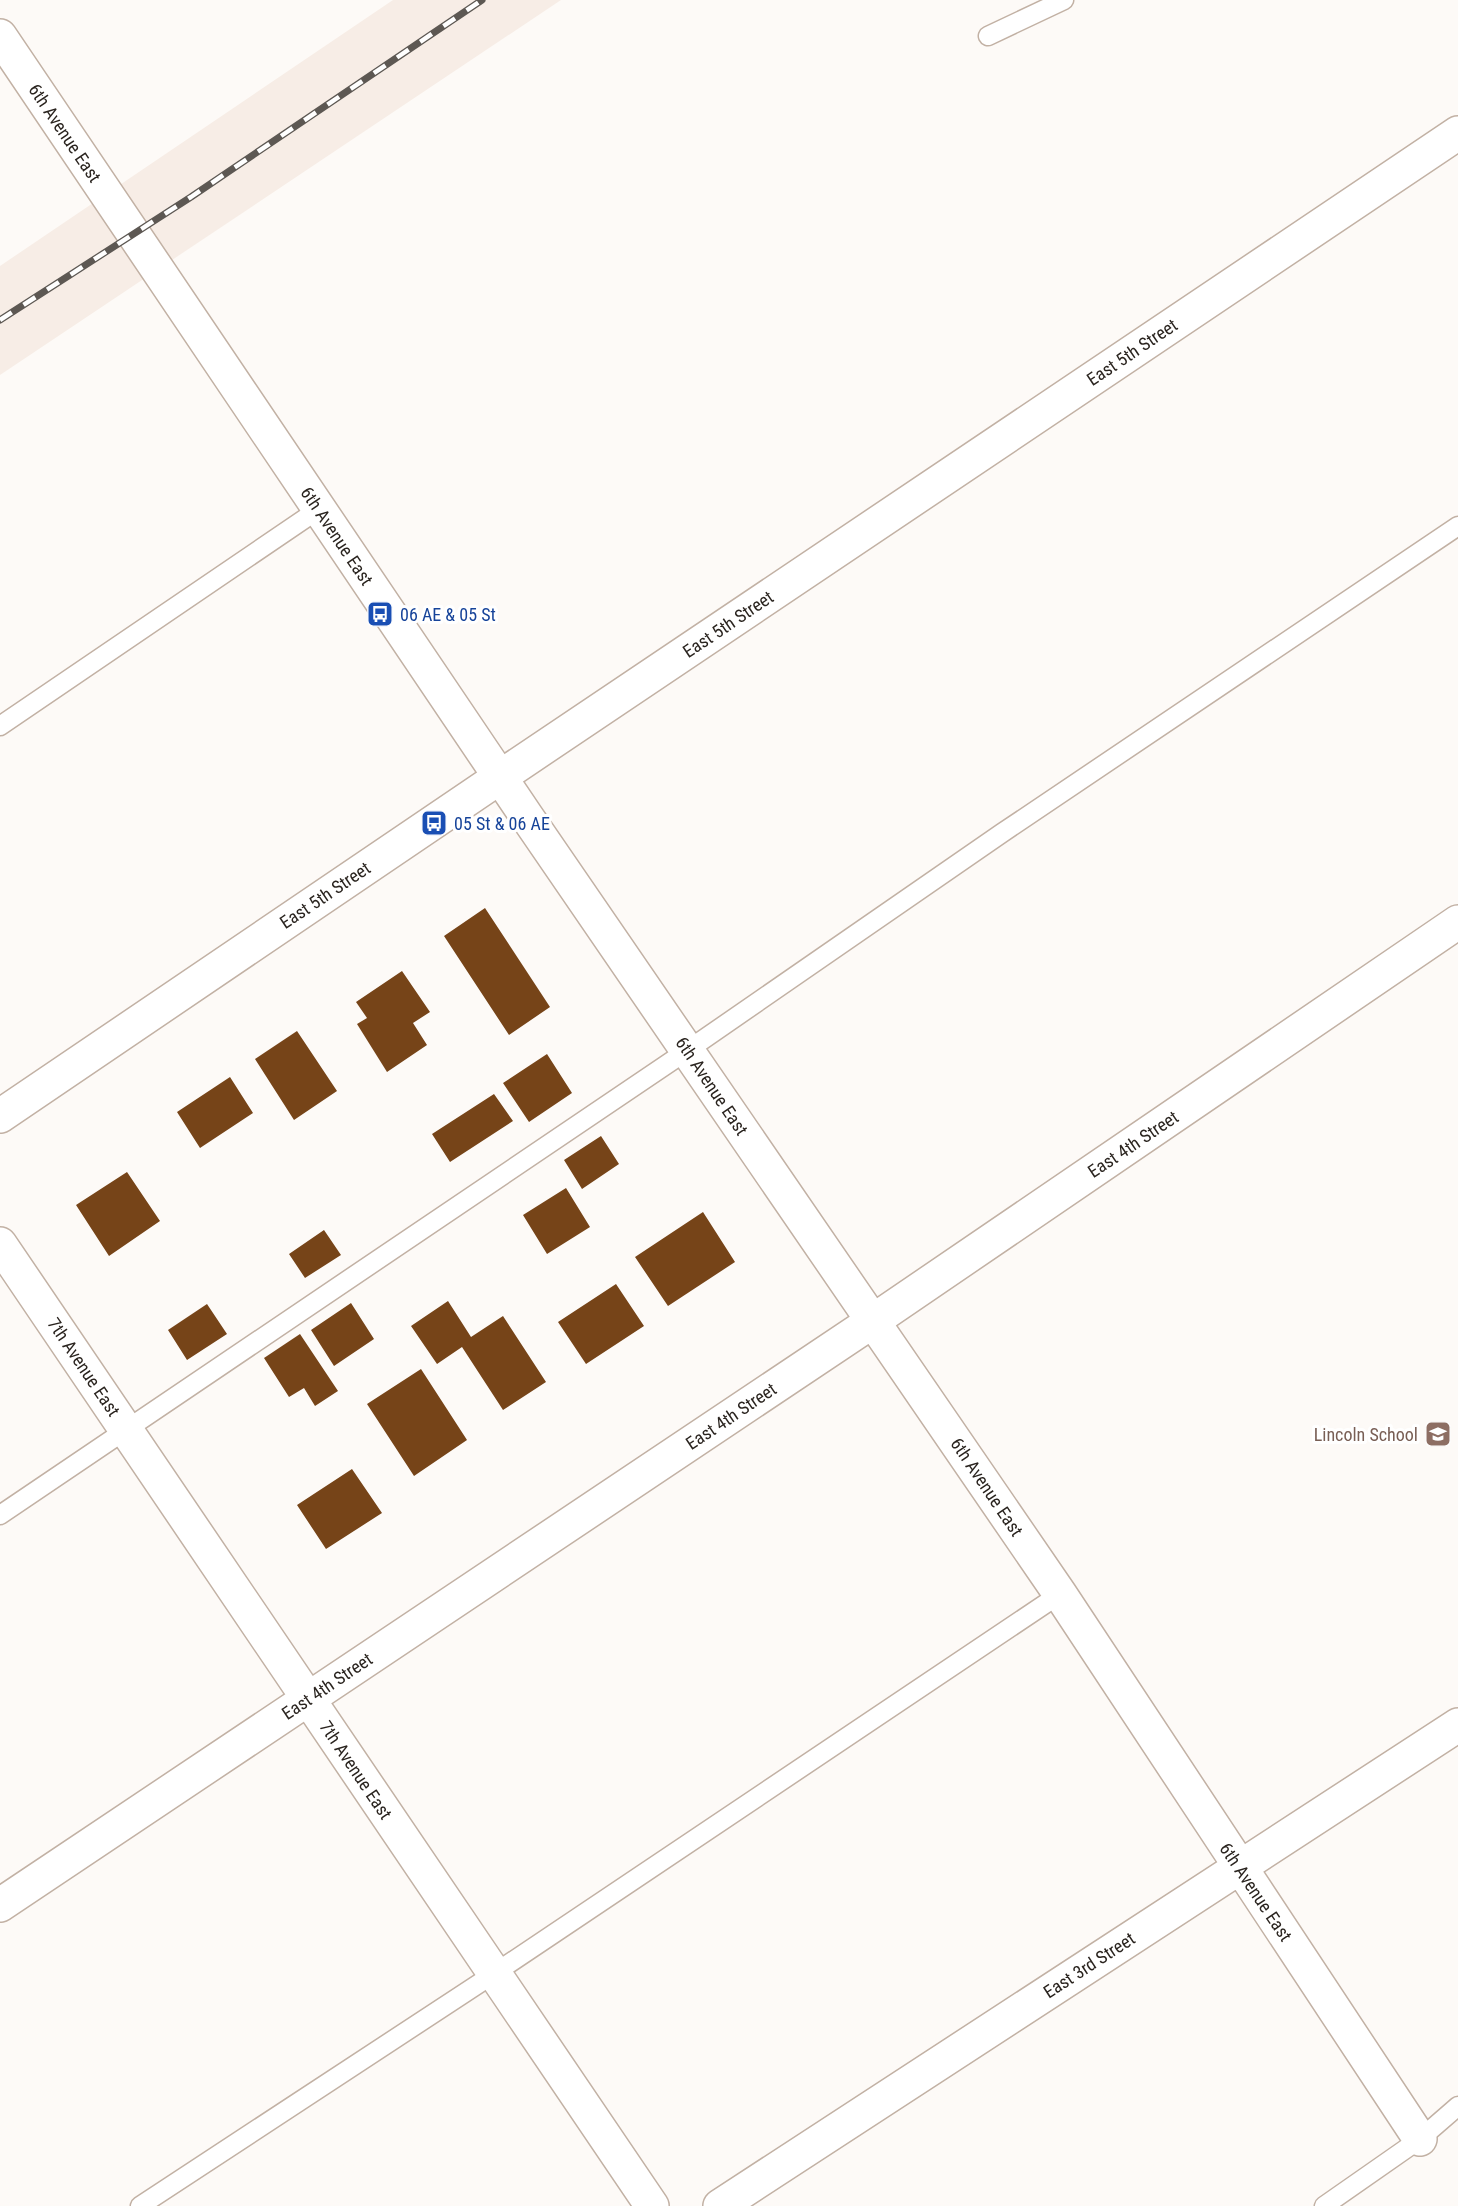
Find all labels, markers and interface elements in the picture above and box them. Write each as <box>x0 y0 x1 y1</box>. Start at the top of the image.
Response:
street label: 6th Avenue East <box>24 80 106 186</box>
street label: East 5th Street <box>1083 314 1181 390</box>
street label: 6th Avenue East <box>296 483 378 589</box>
street label: East 5th Street <box>679 586 777 662</box>
bus stop icon: 06 AE & 05 St <box>365 599 395 629</box>
place label: 06 AE & 05 St <box>400 604 496 625</box>
bus stop icon: 05 St & 06 AE <box>419 808 449 838</box>
place label: 05 St & 06 AE <box>454 813 550 834</box>
street label: East 5th Street <box>276 857 374 933</box>
street label: 6th Avenue East <box>671 1033 753 1139</box>
street label: East 4th Street <box>1084 1106 1182 1182</box>
street label: 7th Avenue East <box>43 1314 125 1420</box>
street label: East 4th Street <box>682 1378 780 1454</box>
school or university icon: Lincoln School <box>1423 1419 1453 1449</box>
place label: Lincoln School <box>1314 1424 1418 1445</box>
street label: 6th Avenue East <box>946 1434 1028 1540</box>
street label: East 4th Street <box>278 1648 376 1724</box>
street label: 7th Avenue East <box>315 1717 397 1823</box>
street label: 6th Avenue East <box>1215 1839 1297 1945</box>
street label: East 3rd Street <box>1039 1928 1139 2002</box>

